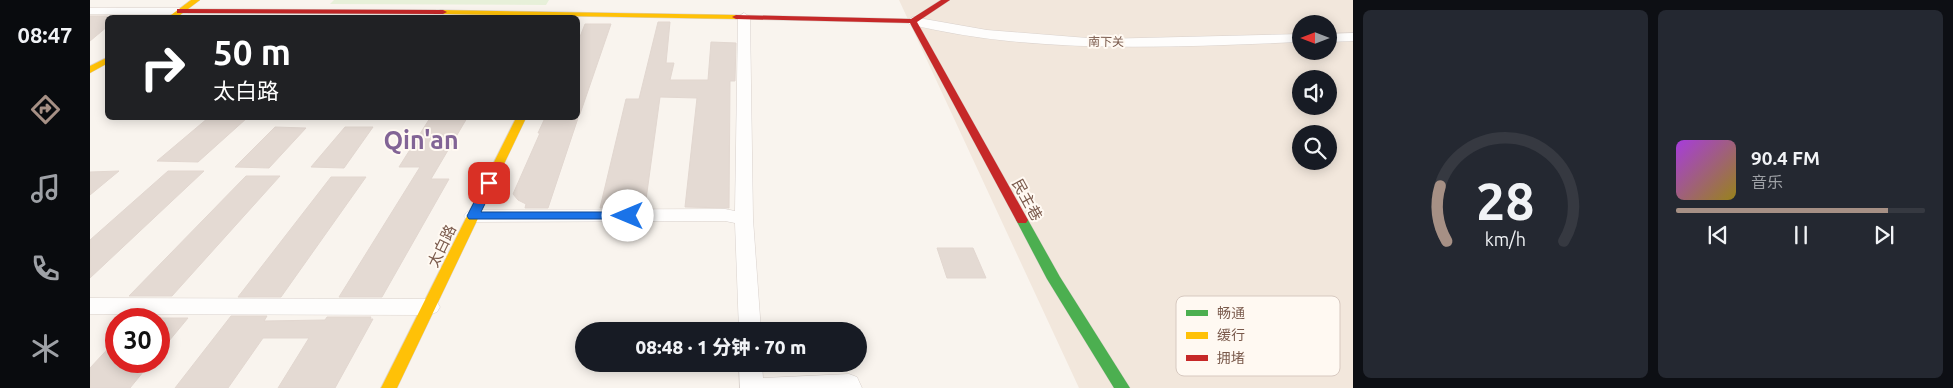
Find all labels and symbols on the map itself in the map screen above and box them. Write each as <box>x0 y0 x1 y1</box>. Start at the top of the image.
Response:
north arrow <box>1292 15 1338 60</box>
street label: 南下关 <box>1088 35 1124 48</box>
district label: Qin'an <box>383 126 459 154</box>
pin <box>468 162 510 204</box>
street label: 民主巷 <box>1009 176 1046 224</box>
position arrow <box>601 189 653 241</box>
street label: 太白路 <box>424 222 459 270</box>
legend <box>1176 296 1340 376</box>
text: 畅通 <box>1217 305 1245 321</box>
speed limit sign: 30 <box>105 308 170 373</box>
text: 缓行 <box>1217 327 1245 343</box>
text: 拥堵 <box>1217 350 1245 366</box>

